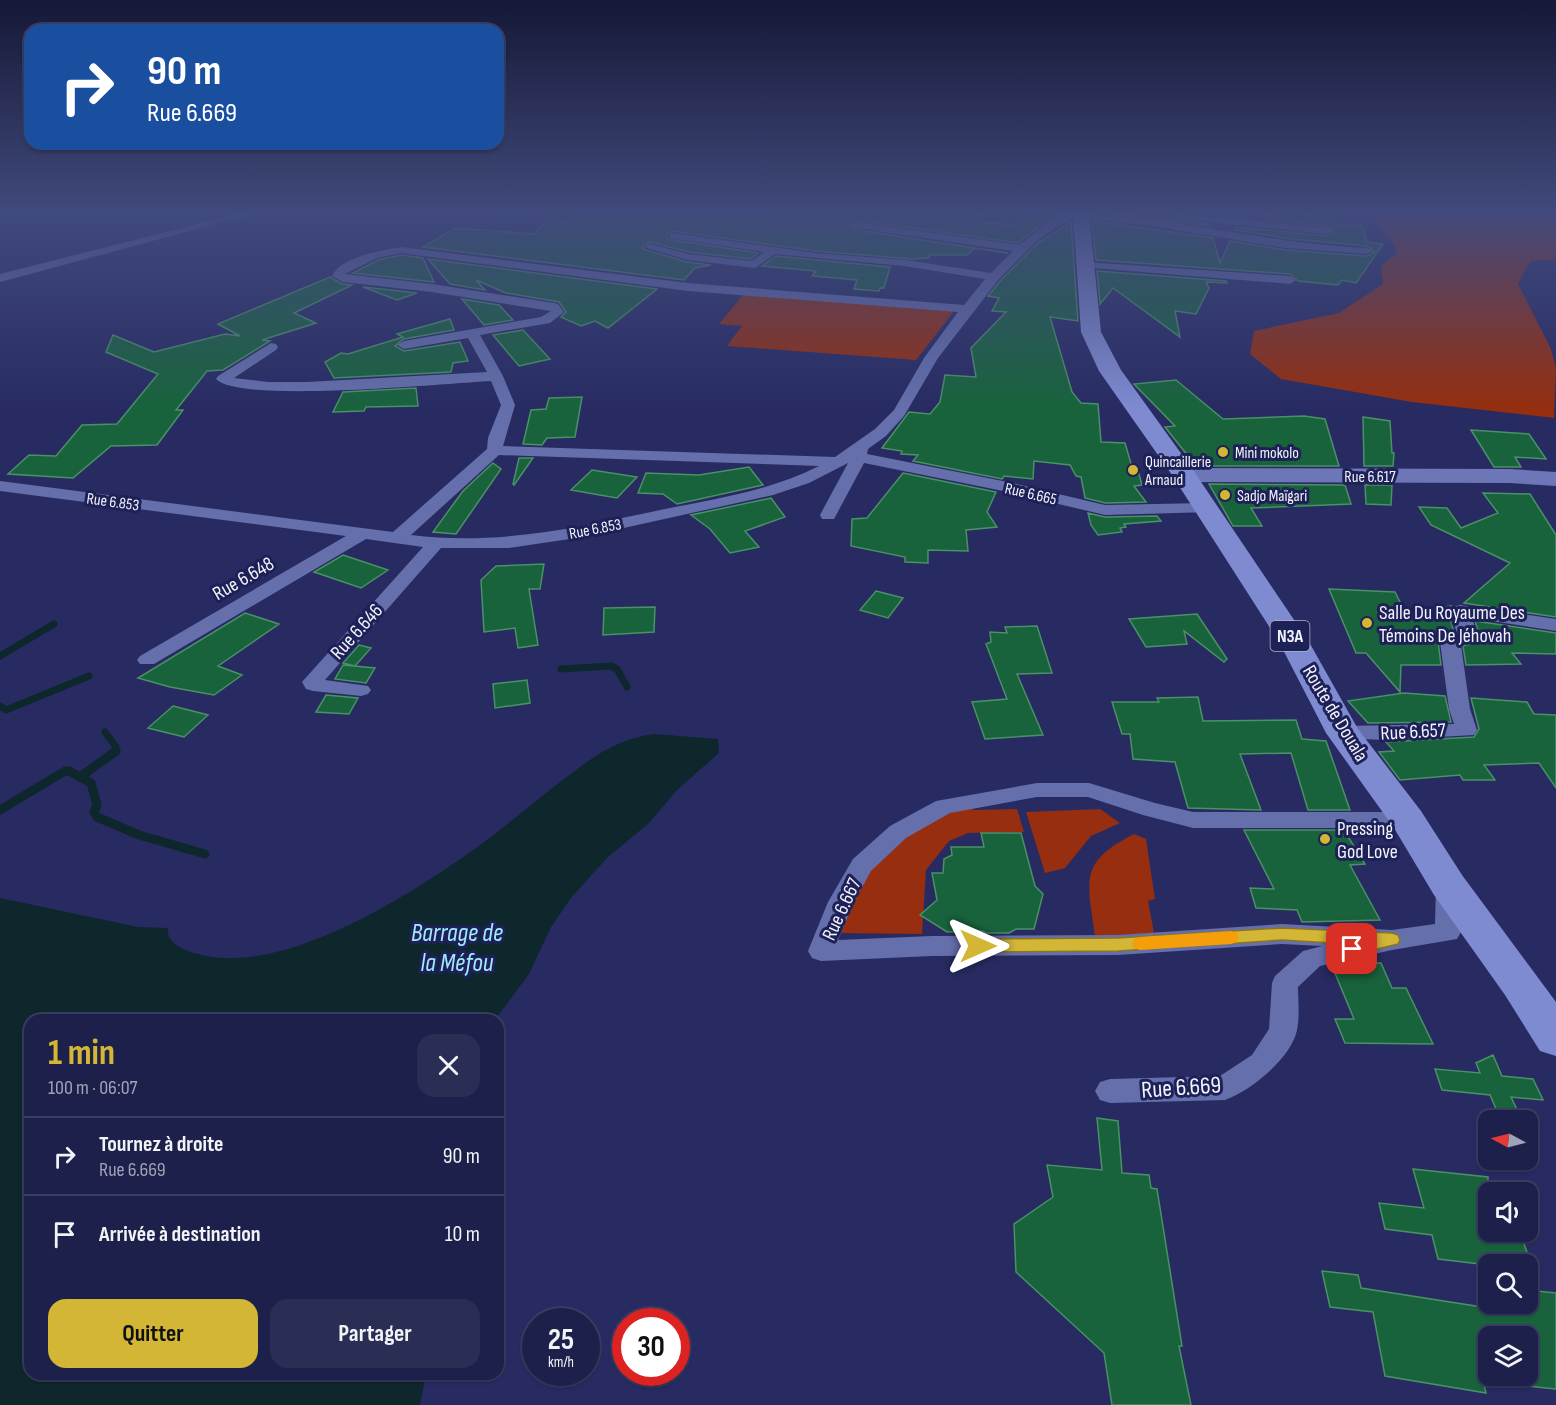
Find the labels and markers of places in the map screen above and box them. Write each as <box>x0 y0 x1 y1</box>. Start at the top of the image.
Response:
place label: Mini mokolo <box>1235 444 1299 463</box>
marker: Mini mokolo <box>1216 445 1230 459</box>
place label: Quincaillerie Arnaud <box>1144 453 1211 490</box>
marker: Quincaillerie Arnaud <box>1126 463 1140 477</box>
place label: Sadjo Maïgari <box>1237 487 1307 506</box>
marker: Sadjo Maïgari <box>1218 488 1232 502</box>
place label: Salle Du Royaume Des Témoins De Jéhovah <box>1379 601 1525 648</box>
marker: Salle Du Royaume Des Témoins De Jéhovah <box>1360 616 1374 630</box>
place label: Pressing God Love <box>1337 817 1398 864</box>
marker: Pressing God Love <box>1318 832 1332 846</box>
pin <box>1326 923 1377 974</box>

